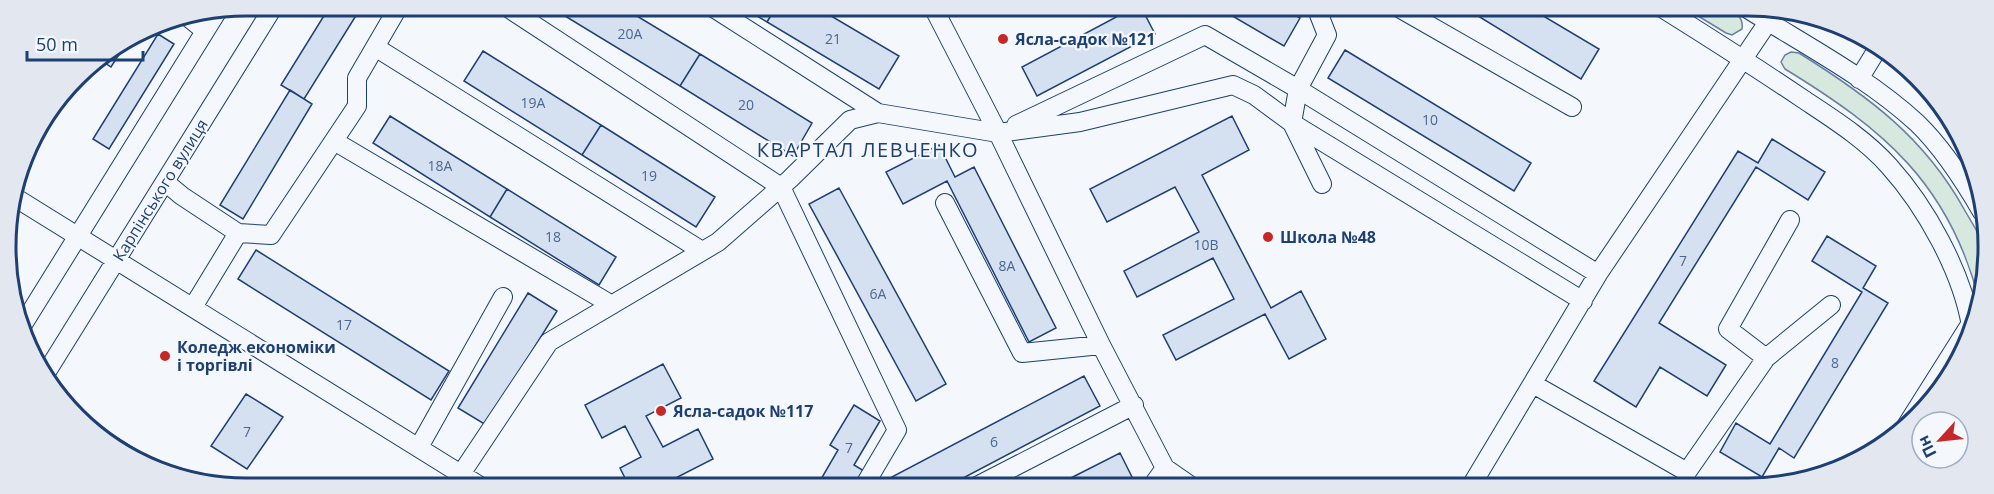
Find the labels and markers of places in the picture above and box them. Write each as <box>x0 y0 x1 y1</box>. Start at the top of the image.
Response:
place label: Ясла-садок №121 <box>1014 28 1155 50</box>
marker: Ясла-садок №121 <box>996 32 1010 46</box>
place label: Школа №48 <box>1280 226 1376 248</box>
marker: Школа №48 <box>1261 230 1275 244</box>
place label: Коледж економіки і торгівлі <box>177 336 336 376</box>
marker: Коледж економіки і торгівлі <box>158 349 172 363</box>
place label: Ясла-садок №117 <box>672 400 813 422</box>
marker: Ясла-садок №117 <box>654 404 668 418</box>

